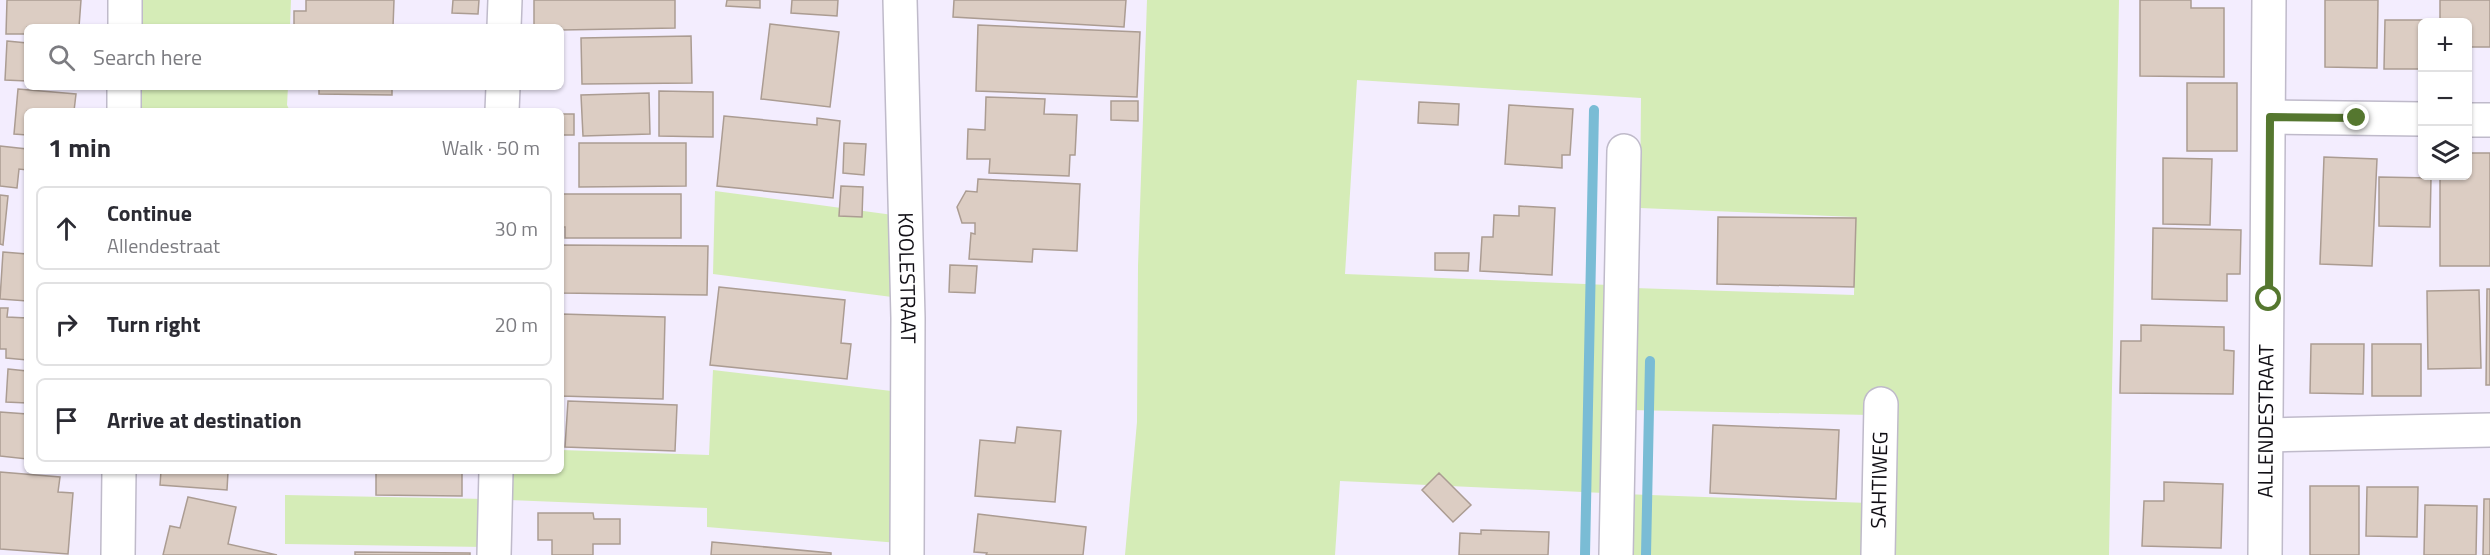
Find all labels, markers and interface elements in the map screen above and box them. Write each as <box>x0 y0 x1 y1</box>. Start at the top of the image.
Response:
map controls <box>2418 18 2472 180</box>
button: + <box>2418 18 2472 72</box>
search box <box>24 24 564 90</box>
text: Search here <box>93 40 202 74</box>
icon: search <box>45 41 78 74</box>
button: − <box>2418 72 2472 126</box>
route end <box>2343 104 2369 130</box>
button: layers <box>2418 126 2472 180</box>
text: 1 min <box>48 128 111 167</box>
text: Walk · 50 m <box>442 132 540 163</box>
text: Continue <box>107 196 192 230</box>
icon: ahead <box>50 212 83 245</box>
street label: KOOLESTRAAT <box>890 212 925 344</box>
text: 30 m <box>494 213 538 244</box>
text: Allendestraat <box>107 230 220 261</box>
route start <box>2255 285 2281 311</box>
text: Turn right <box>107 307 201 341</box>
icon: right <box>50 308 83 341</box>
text: 20 m <box>494 309 538 340</box>
street label: ALLENDESTRAAT <box>2248 344 2282 498</box>
text: Arrive at destination <box>107 403 302 437</box>
icon: arrive <box>50 404 83 437</box>
street label: SAHTIWEG <box>1862 431 1895 529</box>

